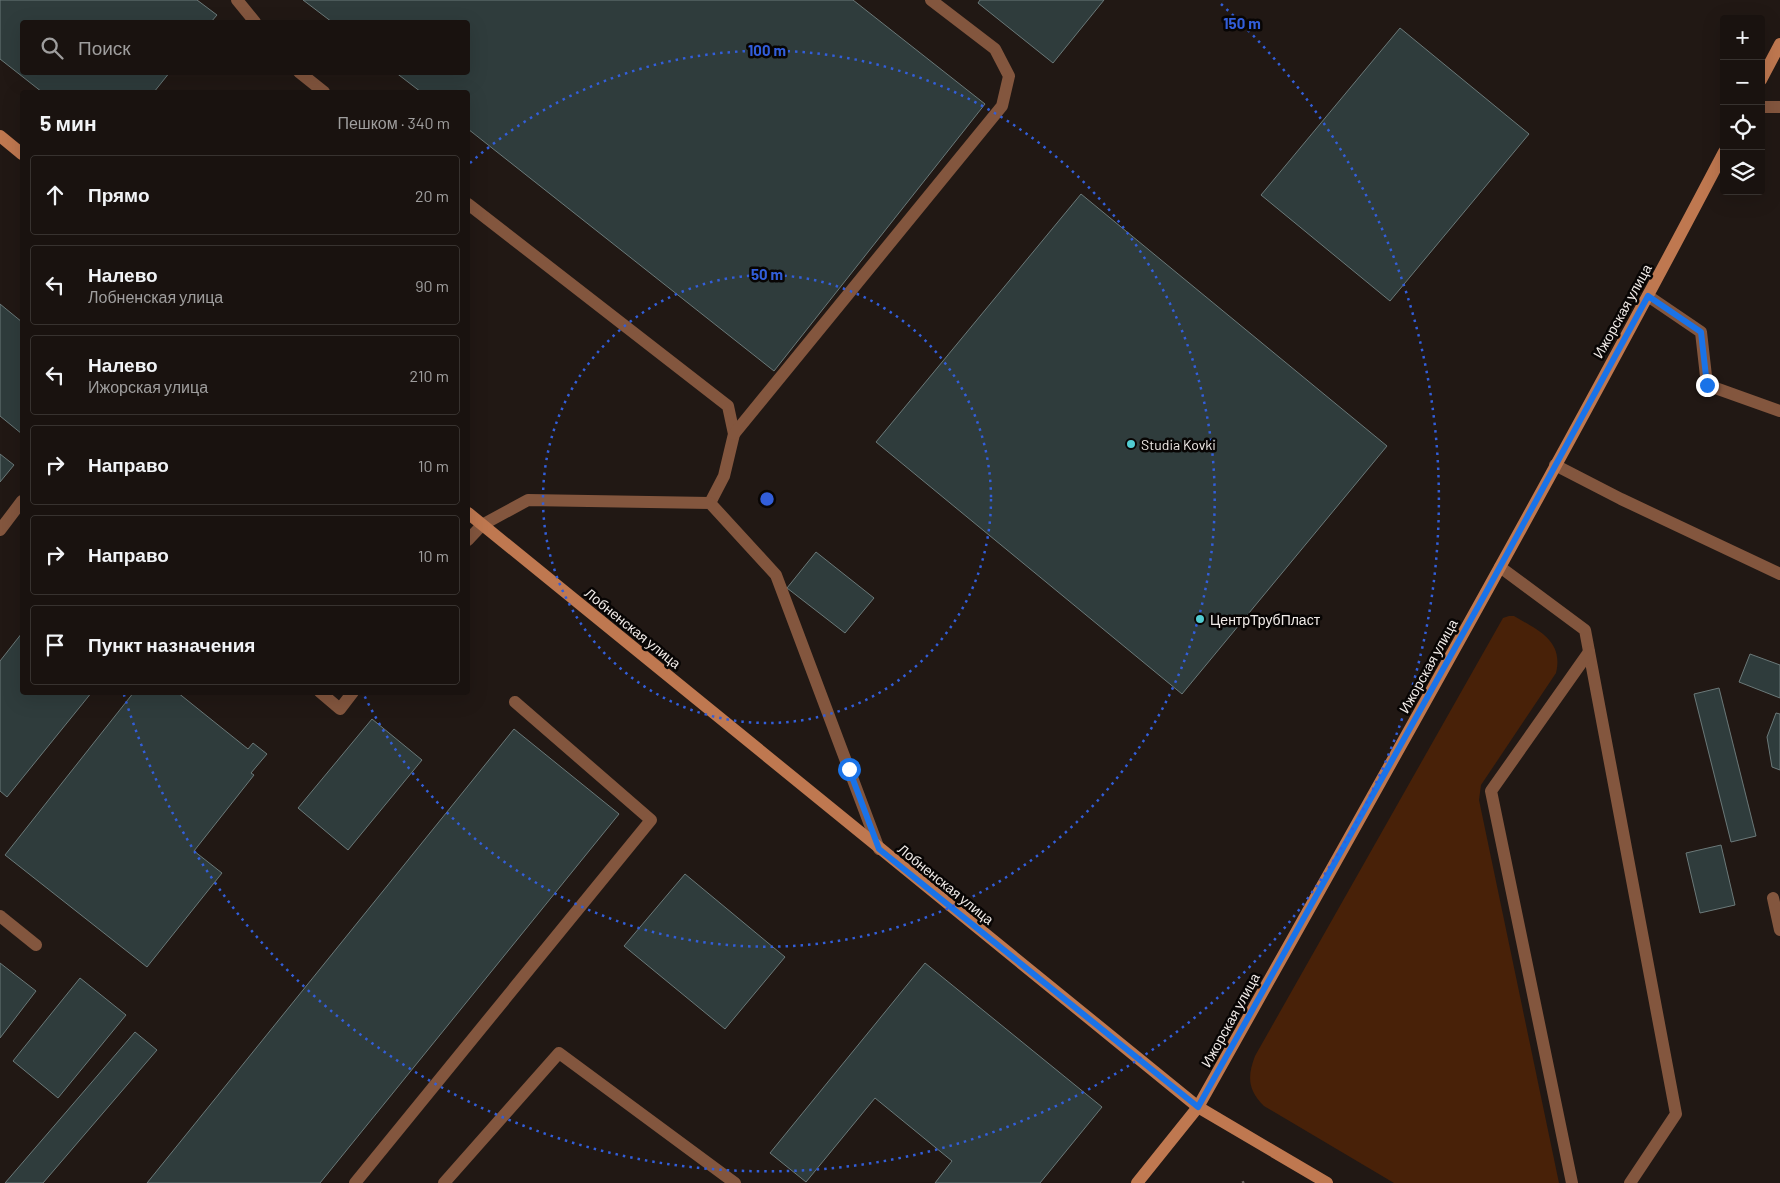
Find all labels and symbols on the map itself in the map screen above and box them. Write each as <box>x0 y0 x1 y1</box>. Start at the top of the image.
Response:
text: 150 m <box>1223 14 1261 32</box>
text: 100 m <box>748 41 786 59</box>
street label: Ижорская улица <box>1589 261 1655 361</box>
text: 50 m <box>751 265 783 283</box>
route end <box>1696 374 1719 397</box>
place label: Studia Kovki <box>1141 436 1216 453</box>
marker: Studia Kovki <box>1125 438 1137 450</box>
centre of rings <box>758 490 776 508</box>
street label: Лобненская улица <box>582 584 684 672</box>
place label: ЦентрТрубПласт <box>1210 611 1321 628</box>
marker: ЦентрТрубПласт <box>1194 613 1206 625</box>
street label: Ижорская улица <box>1395 616 1461 716</box>
route start <box>838 758 861 781</box>
street label: Лобненская улица <box>895 840 997 928</box>
street label: Ижорская улица <box>1197 970 1263 1070</box>

